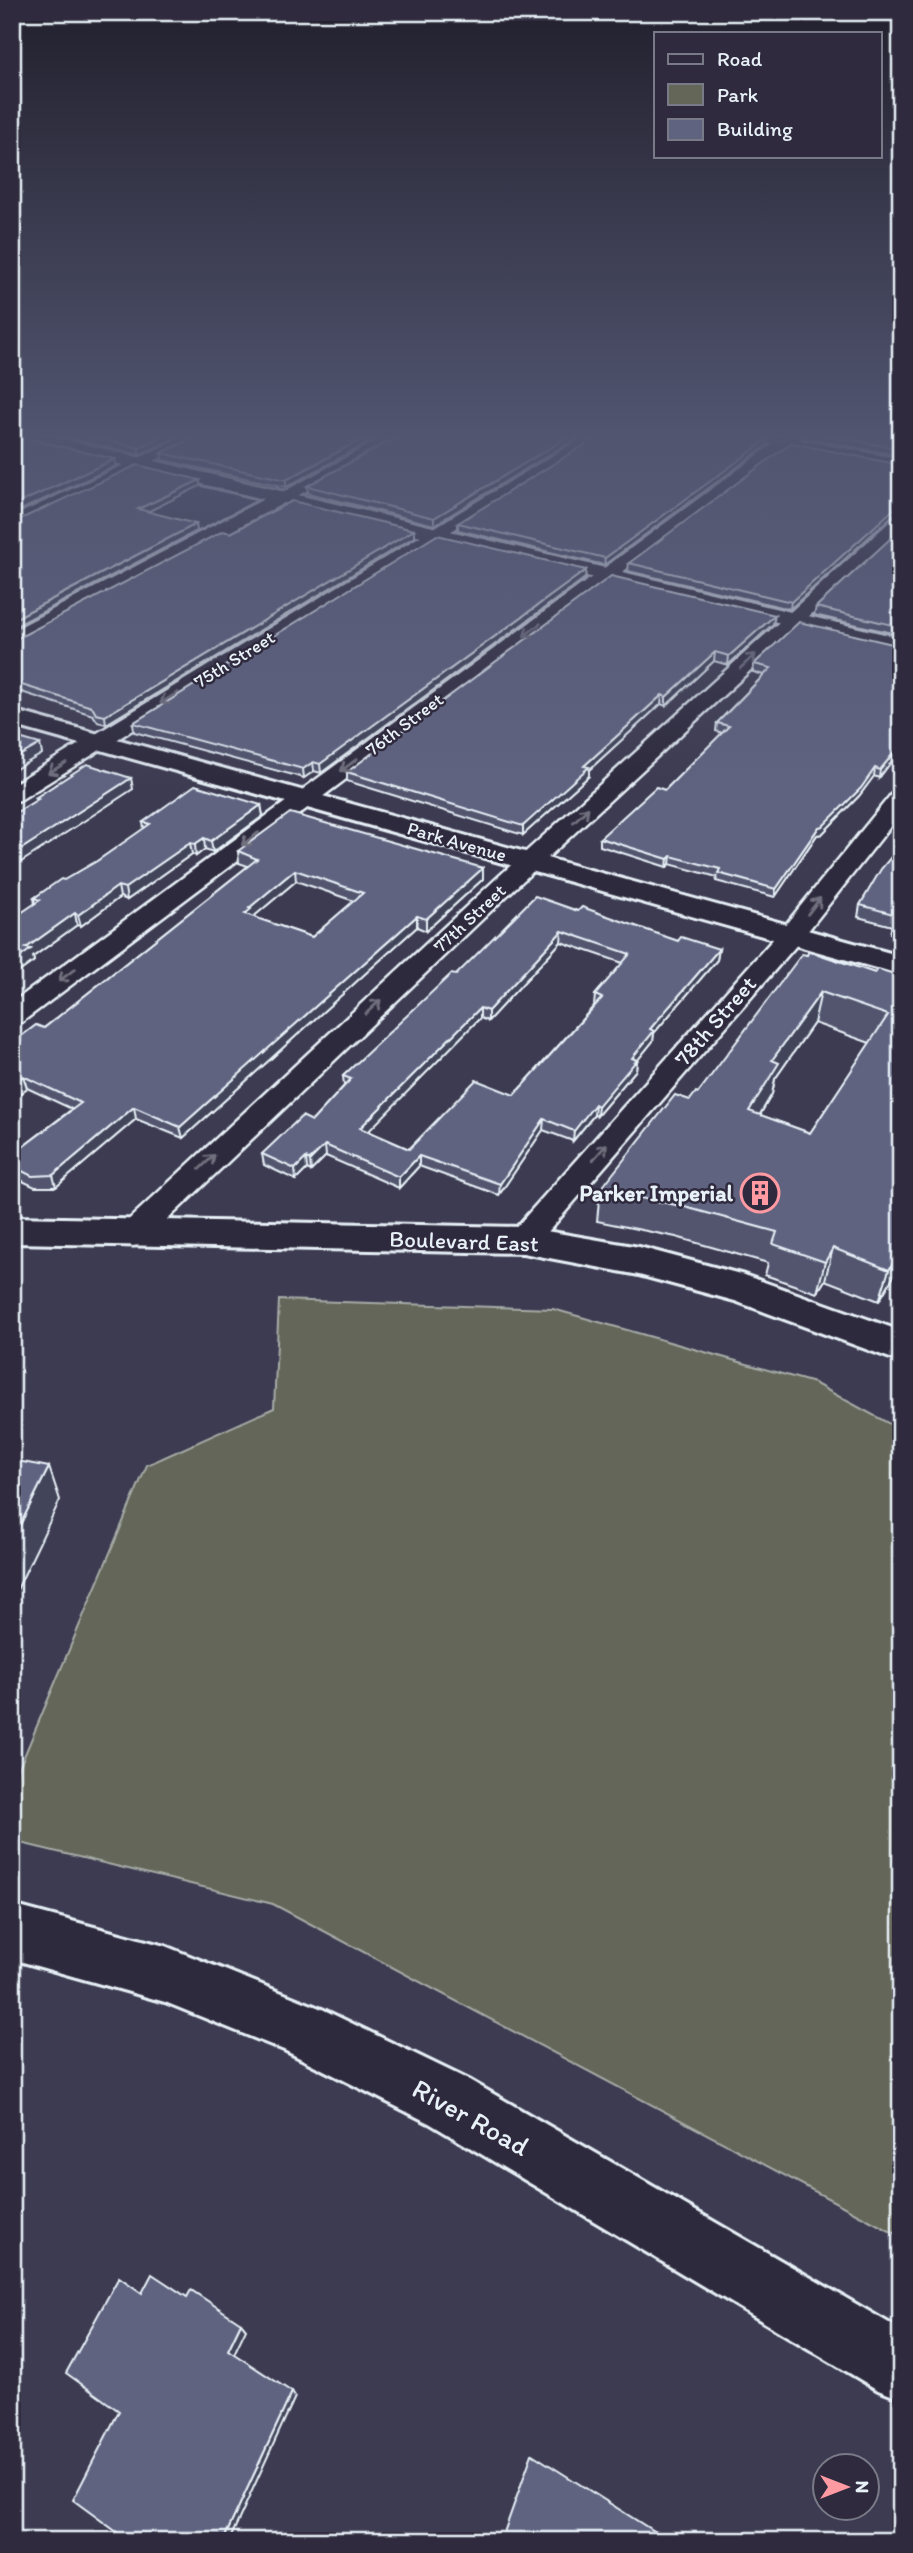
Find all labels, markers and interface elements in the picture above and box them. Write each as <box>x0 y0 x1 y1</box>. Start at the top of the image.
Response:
legend <box>654 32 881 158</box>
text: Road <box>717 46 763 71</box>
text: Park <box>717 82 759 107</box>
text: Building <box>717 116 793 141</box>
one-way arrow <box>523 622 542 637</box>
street label: 75th Street <box>190 626 279 693</box>
one-way arrow <box>739 653 756 670</box>
street label: 76th Street <box>361 688 448 761</box>
one-way arrow <box>160 692 180 706</box>
one-way arrow <box>340 758 359 772</box>
one-way arrow <box>47 761 67 775</box>
one-way arrow <box>572 807 590 823</box>
street label: Park Avenue <box>405 816 509 867</box>
one-way arrow <box>241 831 259 846</box>
street label: 77th Street <box>428 879 510 958</box>
one-way arrow <box>806 898 821 916</box>
one-way arrow <box>58 967 77 982</box>
street label: 78th Street <box>668 970 762 1072</box>
one-way arrow <box>364 999 381 1016</box>
one-way arrow <box>592 1143 608 1161</box>
one-way arrow <box>198 1154 215 1171</box>
building icon: Parker Imperial <box>739 1172 781 1214</box>
place label: Parker Imperial <box>579 1179 733 1207</box>
street label: Boulevard East <box>389 1224 539 1258</box>
street label: River Road <box>407 2071 535 2163</box>
north arrow <box>811 2452 881 2522</box>
text: N <box>851 2481 874 2493</box>

